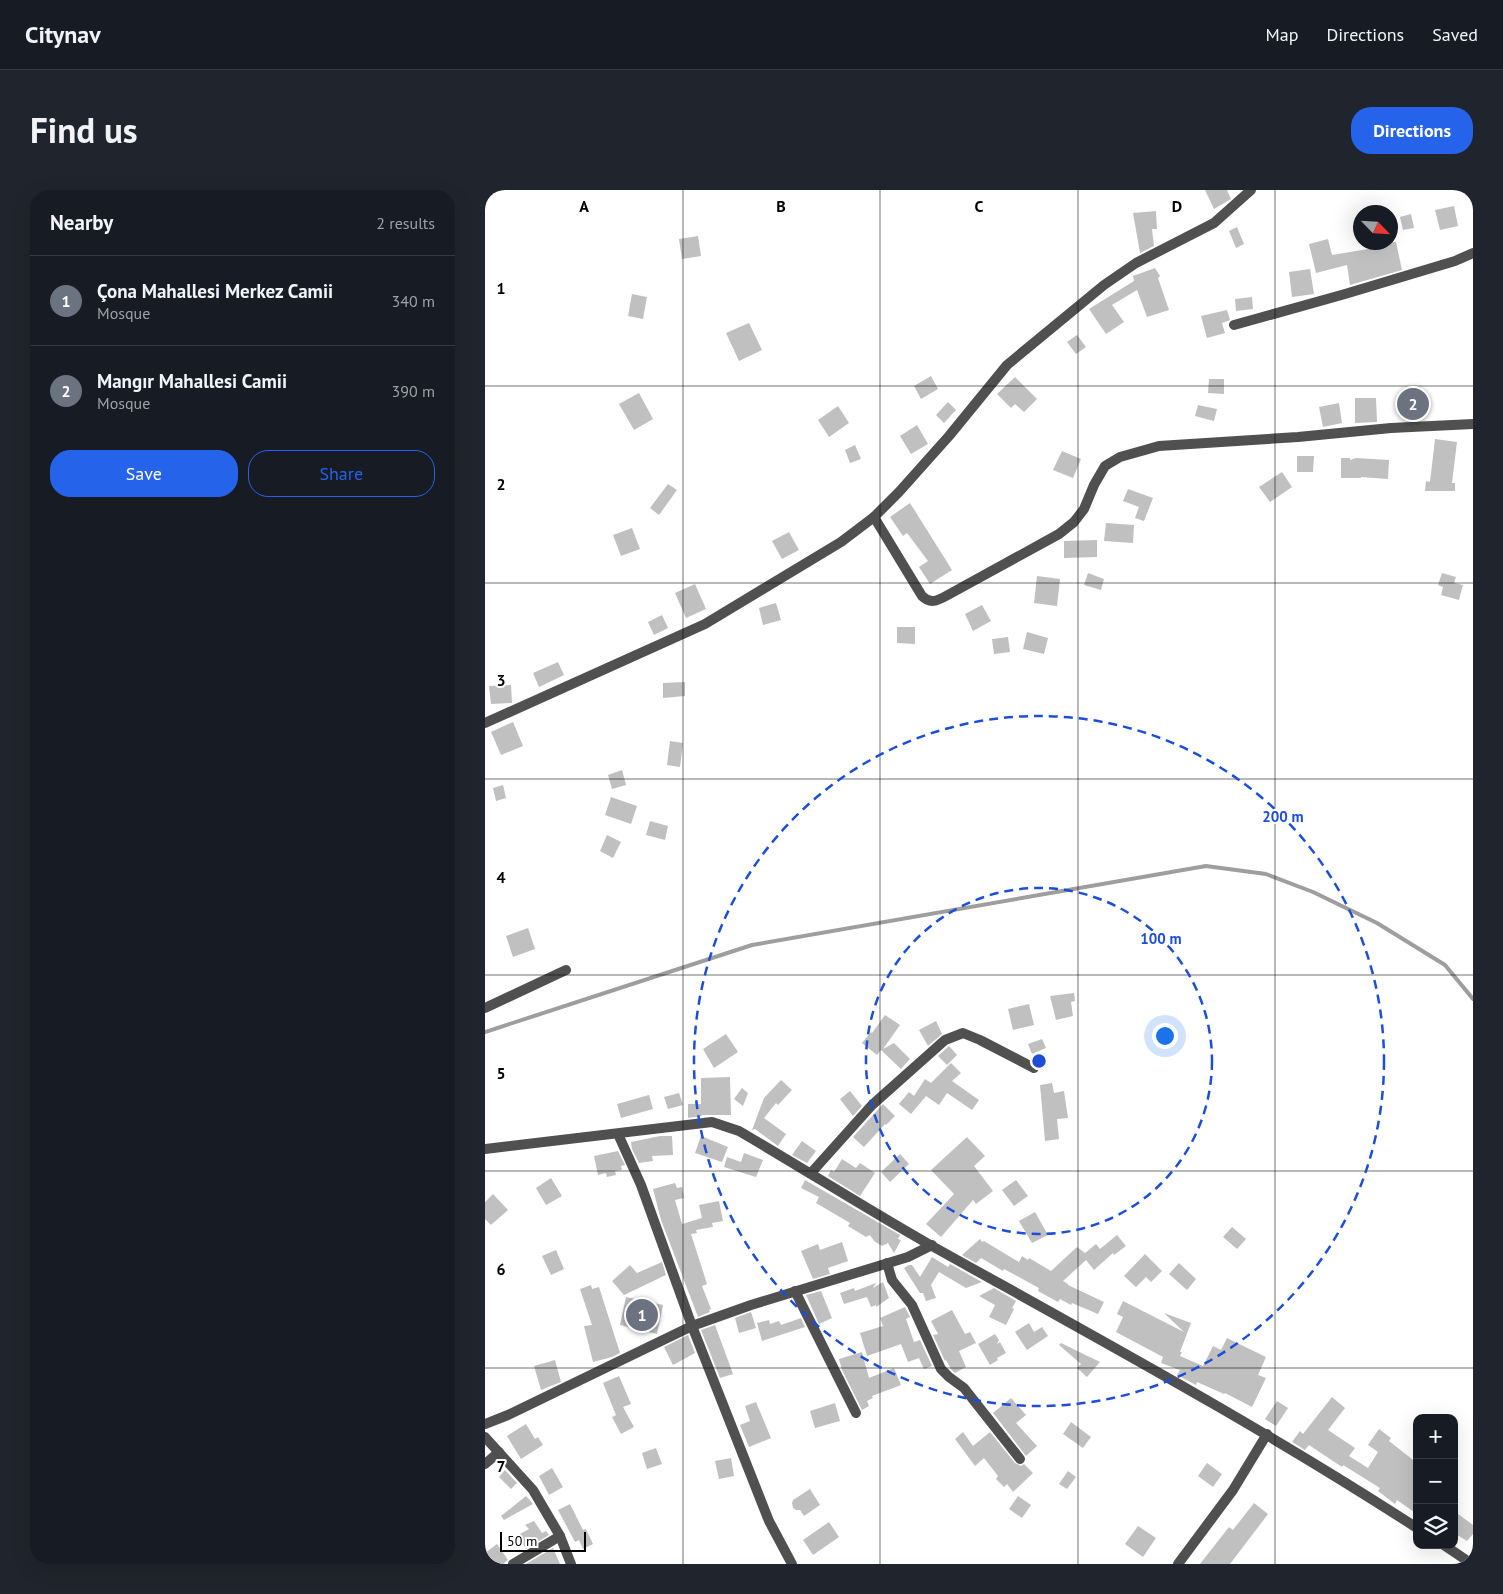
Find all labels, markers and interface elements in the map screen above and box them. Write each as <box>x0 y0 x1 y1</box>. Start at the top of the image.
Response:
text: Citynav <box>25 19 101 50</box>
text: Map <box>1266 23 1298 46</box>
text: Directions <box>1326 23 1404 46</box>
text: Saved <box>1432 23 1478 46</box>
text: Find us <box>30 107 138 153</box>
button: Directions <box>1351 107 1473 154</box>
text: A <box>579 196 589 216</box>
text: B <box>776 196 786 216</box>
text: C <box>975 196 984 216</box>
text: D <box>1172 196 1182 216</box>
north arrow <box>1353 205 1398 250</box>
text: Nearby <box>50 209 113 236</box>
text: 2 results <box>376 213 435 233</box>
text: 1 <box>496 278 506 298</box>
text: Çona Mahallesi Merkez Camii <box>97 279 333 303</box>
text: 1 <box>61 291 71 311</box>
text: 340 m <box>392 291 435 311</box>
text: Mosque <box>97 303 150 323</box>
text: Mangır Mahallesi Camii <box>97 369 287 393</box>
text: 2 <box>61 381 71 401</box>
text: 390 m <box>392 381 435 401</box>
pin: 2 <box>1397 385 1429 423</box>
text: Mosque <box>97 393 150 413</box>
button: Save <box>50 450 238 497</box>
button: Share <box>248 450 435 497</box>
text: 2 <box>496 474 506 494</box>
text: 3 <box>496 670 506 690</box>
text: 200 m <box>1262 807 1304 826</box>
text: 4 <box>496 867 506 887</box>
text: 100 m <box>1140 929 1182 948</box>
your location <box>1152 1023 1178 1049</box>
centre of rings <box>1030 1052 1048 1070</box>
text: 5 <box>496 1063 506 1083</box>
text: 6 <box>496 1259 506 1279</box>
pin: 1 <box>626 1296 658 1334</box>
map controls <box>1413 1414 1458 1549</box>
button: + <box>1413 1414 1458 1459</box>
text: 7 <box>496 1456 506 1476</box>
button: − <box>1413 1459 1458 1504</box>
button: layers <box>1413 1504 1458 1549</box>
scale bar <box>500 1529 586 1552</box>
text: 50 m <box>507 1532 537 1550</box>

